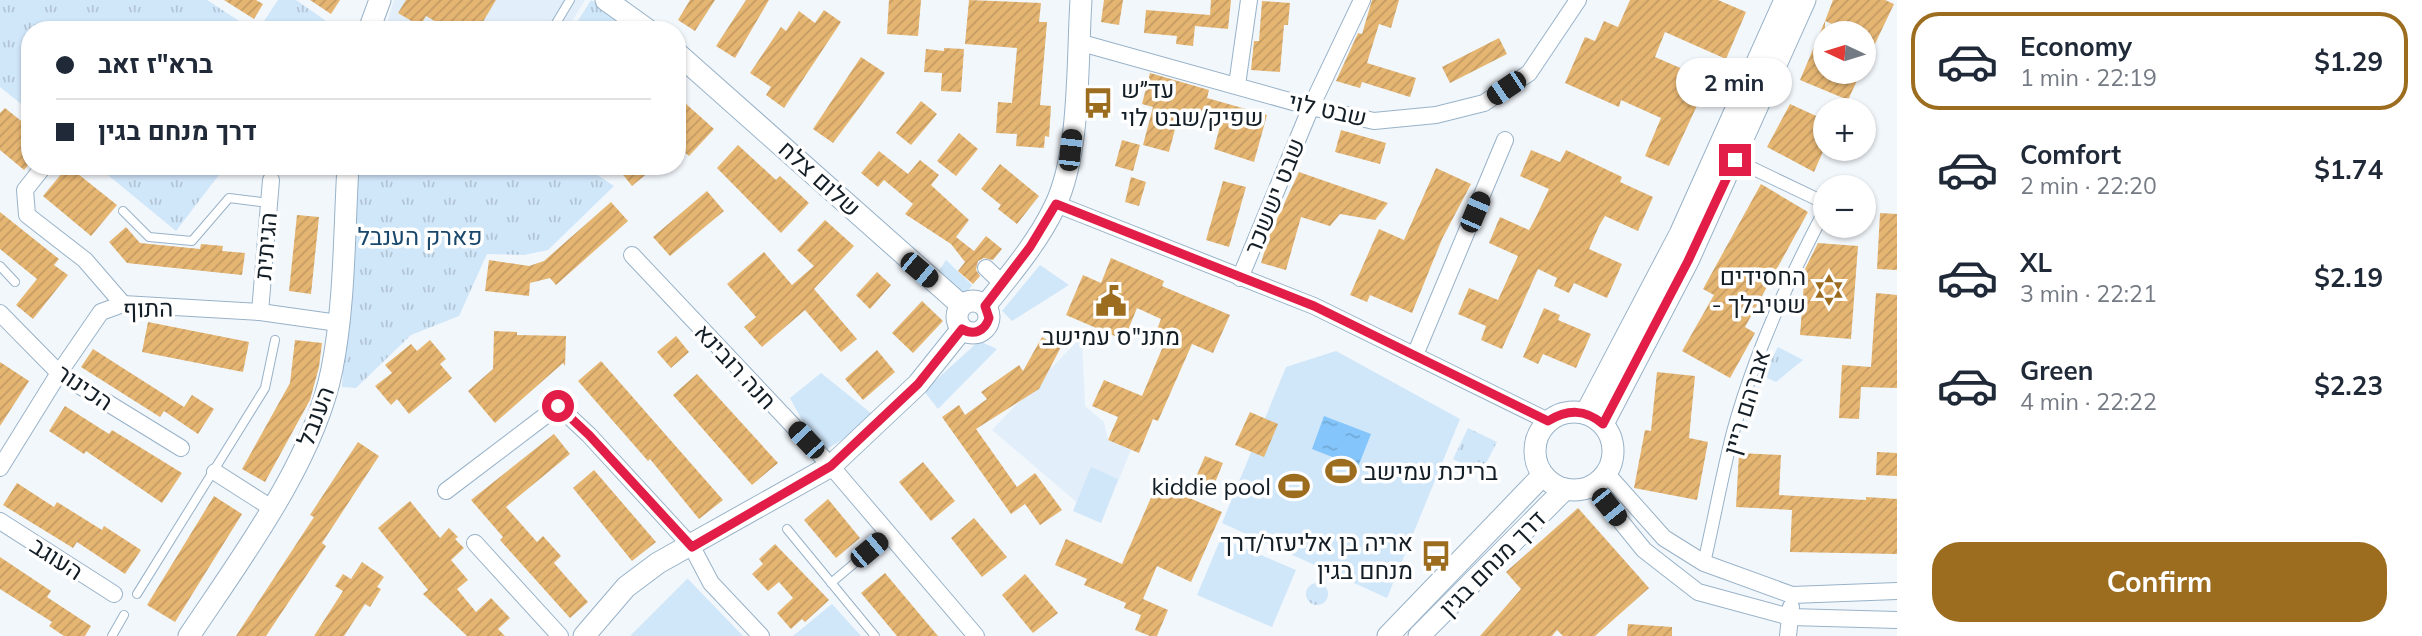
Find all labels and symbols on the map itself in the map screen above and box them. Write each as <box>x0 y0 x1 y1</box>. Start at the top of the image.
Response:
north arrow <box>1813 21 1876 84</box>
callout: 2 min <box>1677 58 1793 108</box>
car <box>1483 68 1530 108</box>
place label: עד״ש שפיק/שבט לוי <box>1121 74 1264 132</box>
street label: שבט לוי <box>1286 85 1370 133</box>
bus stop icon: עד״ש שפיק/שבט לוי <box>1081 86 1115 120</box>
car <box>1058 128 1083 172</box>
street label: שלום צלח <box>773 133 867 223</box>
street label: שבט יששכר <box>1237 133 1311 259</box>
route end <box>1719 144 1751 176</box>
car <box>1458 189 1493 235</box>
street label: הגיתית <box>247 211 283 281</box>
park label: פארק הענבל <box>357 221 483 251</box>
car <box>897 248 942 292</box>
place label: החסידים - שטיבלך <box>1712 261 1806 319</box>
synagogue icon: החסידים - שטיבלך <box>1812 273 1846 307</box>
public building icon: מתנ"ס עמישב <box>1094 284 1128 318</box>
street label: התוף <box>123 293 173 323</box>
street label: חנה רובינא <box>689 317 783 415</box>
place label: מתנ"ס עמישב <box>1042 321 1180 351</box>
street label: אברהם ריין <box>1716 346 1776 458</box>
street label: הכינור <box>51 357 119 417</box>
street label: הענבל <box>290 382 340 450</box>
route start <box>542 390 574 422</box>
car <box>784 417 829 463</box>
sports icon: בריכת עמישב <box>1324 454 1358 488</box>
place label: בריכת עמישב <box>1364 456 1498 486</box>
sports icon: kiddie pool <box>1277 469 1311 503</box>
place label: kiddie pool <box>1152 471 1271 501</box>
car <box>1588 484 1631 530</box>
street label: דרך מנחם בגין <box>1432 503 1552 623</box>
place label: אריה בן אליעזר/דרך מנחם בגין <box>1220 527 1413 585</box>
car <box>847 528 892 572</box>
street label: העוגב <box>25 530 89 586</box>
bus stop icon: אריה בן אליעזר/דרך מנחם בגין <box>1419 539 1453 573</box>

